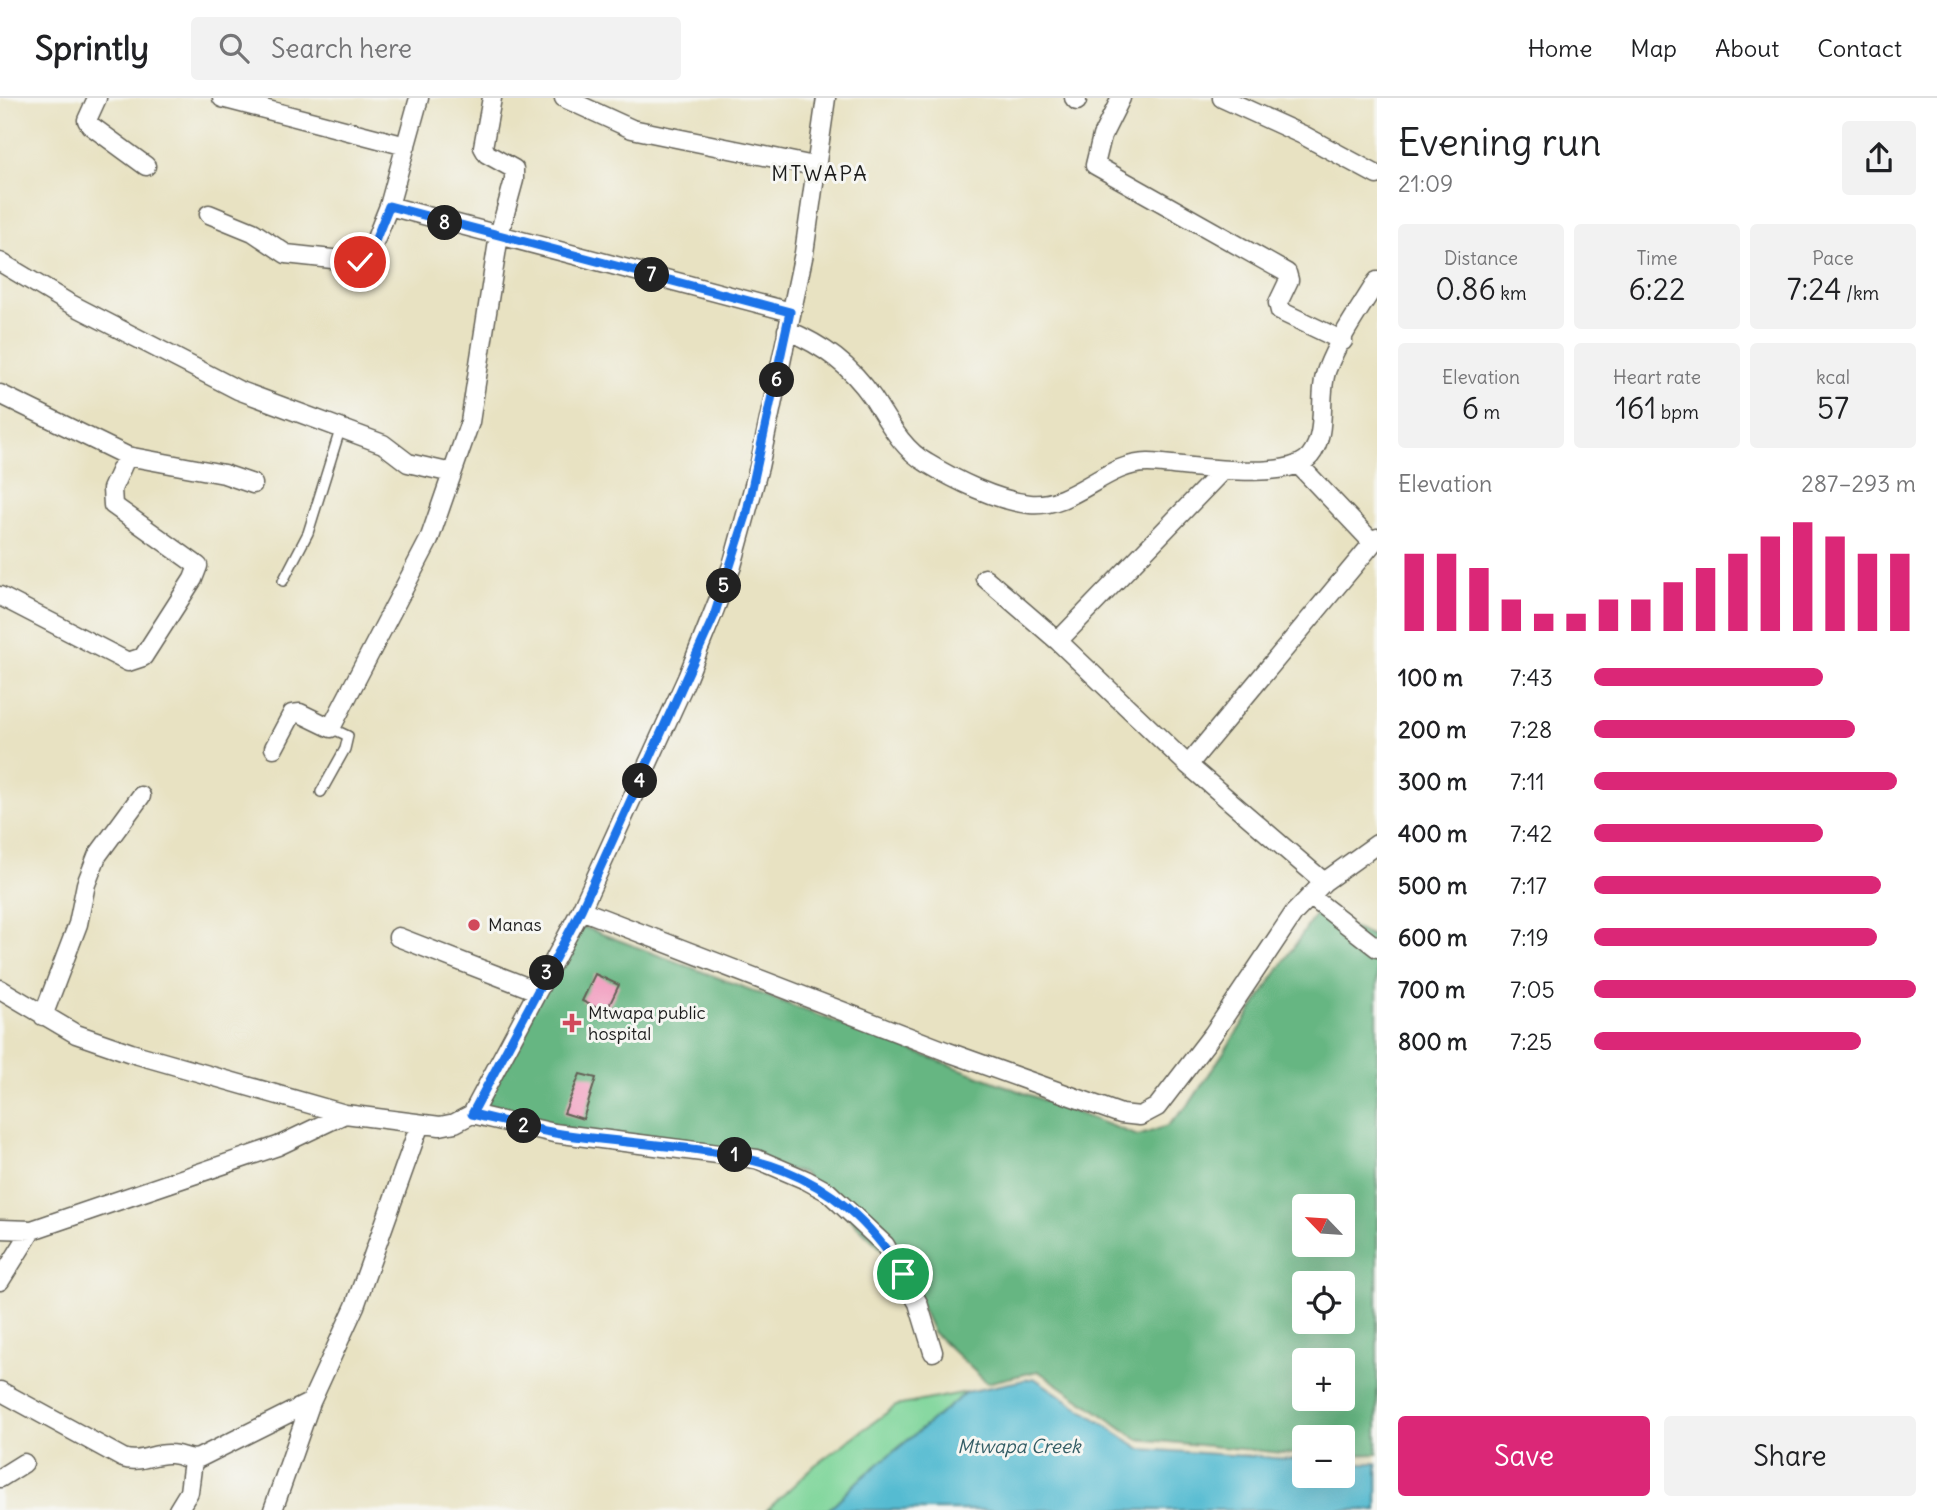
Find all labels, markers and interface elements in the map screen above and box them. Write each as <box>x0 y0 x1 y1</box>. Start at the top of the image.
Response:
search box <box>191 17 681 80</box>
text: Sprintly <box>35 27 149 69</box>
icon: search <box>215 29 253 67</box>
text: Search here <box>271 32 412 65</box>
text: Home <box>1528 33 1592 63</box>
text: Map <box>1630 33 1677 63</box>
text: About <box>1715 33 1779 63</box>
text: Contact <box>1817 33 1902 63</box>
text: Evening run <box>1398 119 1601 166</box>
button: share <box>1842 121 1916 195</box>
district label: MTWAPA <box>771 160 869 187</box>
text: 21:09 <box>1398 169 1453 198</box>
pin: 8 <box>428 206 462 240</box>
text: 8 <box>439 210 450 234</box>
pin <box>330 232 390 292</box>
icon: check <box>341 243 379 281</box>
text: Distance <box>1444 246 1518 270</box>
text: Time <box>1636 246 1678 270</box>
text: Pace <box>1812 246 1854 270</box>
pin: 7 <box>634 258 670 292</box>
text: 7 <box>647 262 656 286</box>
text: 0.86 <box>1435 270 1496 308</box>
text: 6:22 <box>1629 270 1685 308</box>
text: 7:24 <box>1787 270 1842 308</box>
text: km <box>1496 281 1527 305</box>
text: /km <box>1842 281 1879 305</box>
pin: 6 <box>760 362 794 398</box>
text: Elevation <box>1442 365 1520 389</box>
text: Heart rate <box>1613 365 1701 389</box>
text: kcal <box>1816 365 1850 389</box>
text: 6 <box>771 367 782 391</box>
text: 6 <box>1462 389 1479 427</box>
text: 161 <box>1615 389 1656 427</box>
text: 57 <box>1817 389 1849 427</box>
text: m <box>1479 400 1500 424</box>
text: bpm <box>1656 400 1699 424</box>
text: Elevation <box>1398 469 1492 498</box>
text: 287–293 m <box>1801 469 1916 498</box>
pin: 5 <box>706 568 742 603</box>
text: 5 <box>718 573 729 597</box>
text: 100 m <box>1398 663 1463 692</box>
text: 7:43 <box>1510 663 1553 692</box>
text: 200 m <box>1398 715 1467 744</box>
text: 7:28 <box>1510 715 1552 744</box>
pin: 4 <box>622 764 658 798</box>
text: 300 m <box>1398 767 1467 796</box>
text: 7:11 <box>1510 767 1545 796</box>
text: 4 <box>634 768 645 792</box>
text: 400 m <box>1398 819 1467 848</box>
text: 7:42 <box>1510 819 1552 848</box>
text: 500 m <box>1398 871 1467 900</box>
text: 7:17 <box>1510 871 1547 900</box>
place label: Manas <box>488 913 542 936</box>
marker: Manas <box>466 917 482 933</box>
text: 600 m <box>1398 923 1467 952</box>
text: 7:19 <box>1510 923 1549 952</box>
pin: 3 <box>530 956 564 990</box>
text: 3 <box>541 960 552 984</box>
text: 700 m <box>1398 975 1465 1004</box>
text: 7:05 <box>1510 975 1555 1004</box>
place label: Mtwapa public hospital <box>588 1001 706 1045</box>
marker: Mtwapa public hospital <box>562 1013 582 1033</box>
text: 800 m <box>1398 1027 1467 1056</box>
text: 7:25 <box>1510 1027 1552 1056</box>
pin: 2 <box>506 1108 542 1144</box>
text: 2 <box>518 1113 529 1137</box>
pin: 1 <box>718 1138 752 1172</box>
text: 1 <box>731 1142 738 1166</box>
north arrow <box>1292 1194 1354 1256</box>
map controls <box>1292 1194 1355 1488</box>
pin <box>873 1244 933 1304</box>
icon: arrive <box>884 1255 922 1293</box>
button: locate <box>1292 1271 1355 1334</box>
button: + <box>1292 1348 1355 1411</box>
button: Save <box>1398 1416 1650 1496</box>
button: Share <box>1664 1416 1916 1496</box>
button: − <box>1292 1425 1355 1488</box>
water label: Mtwapa Creek <box>957 1434 1082 1458</box>

